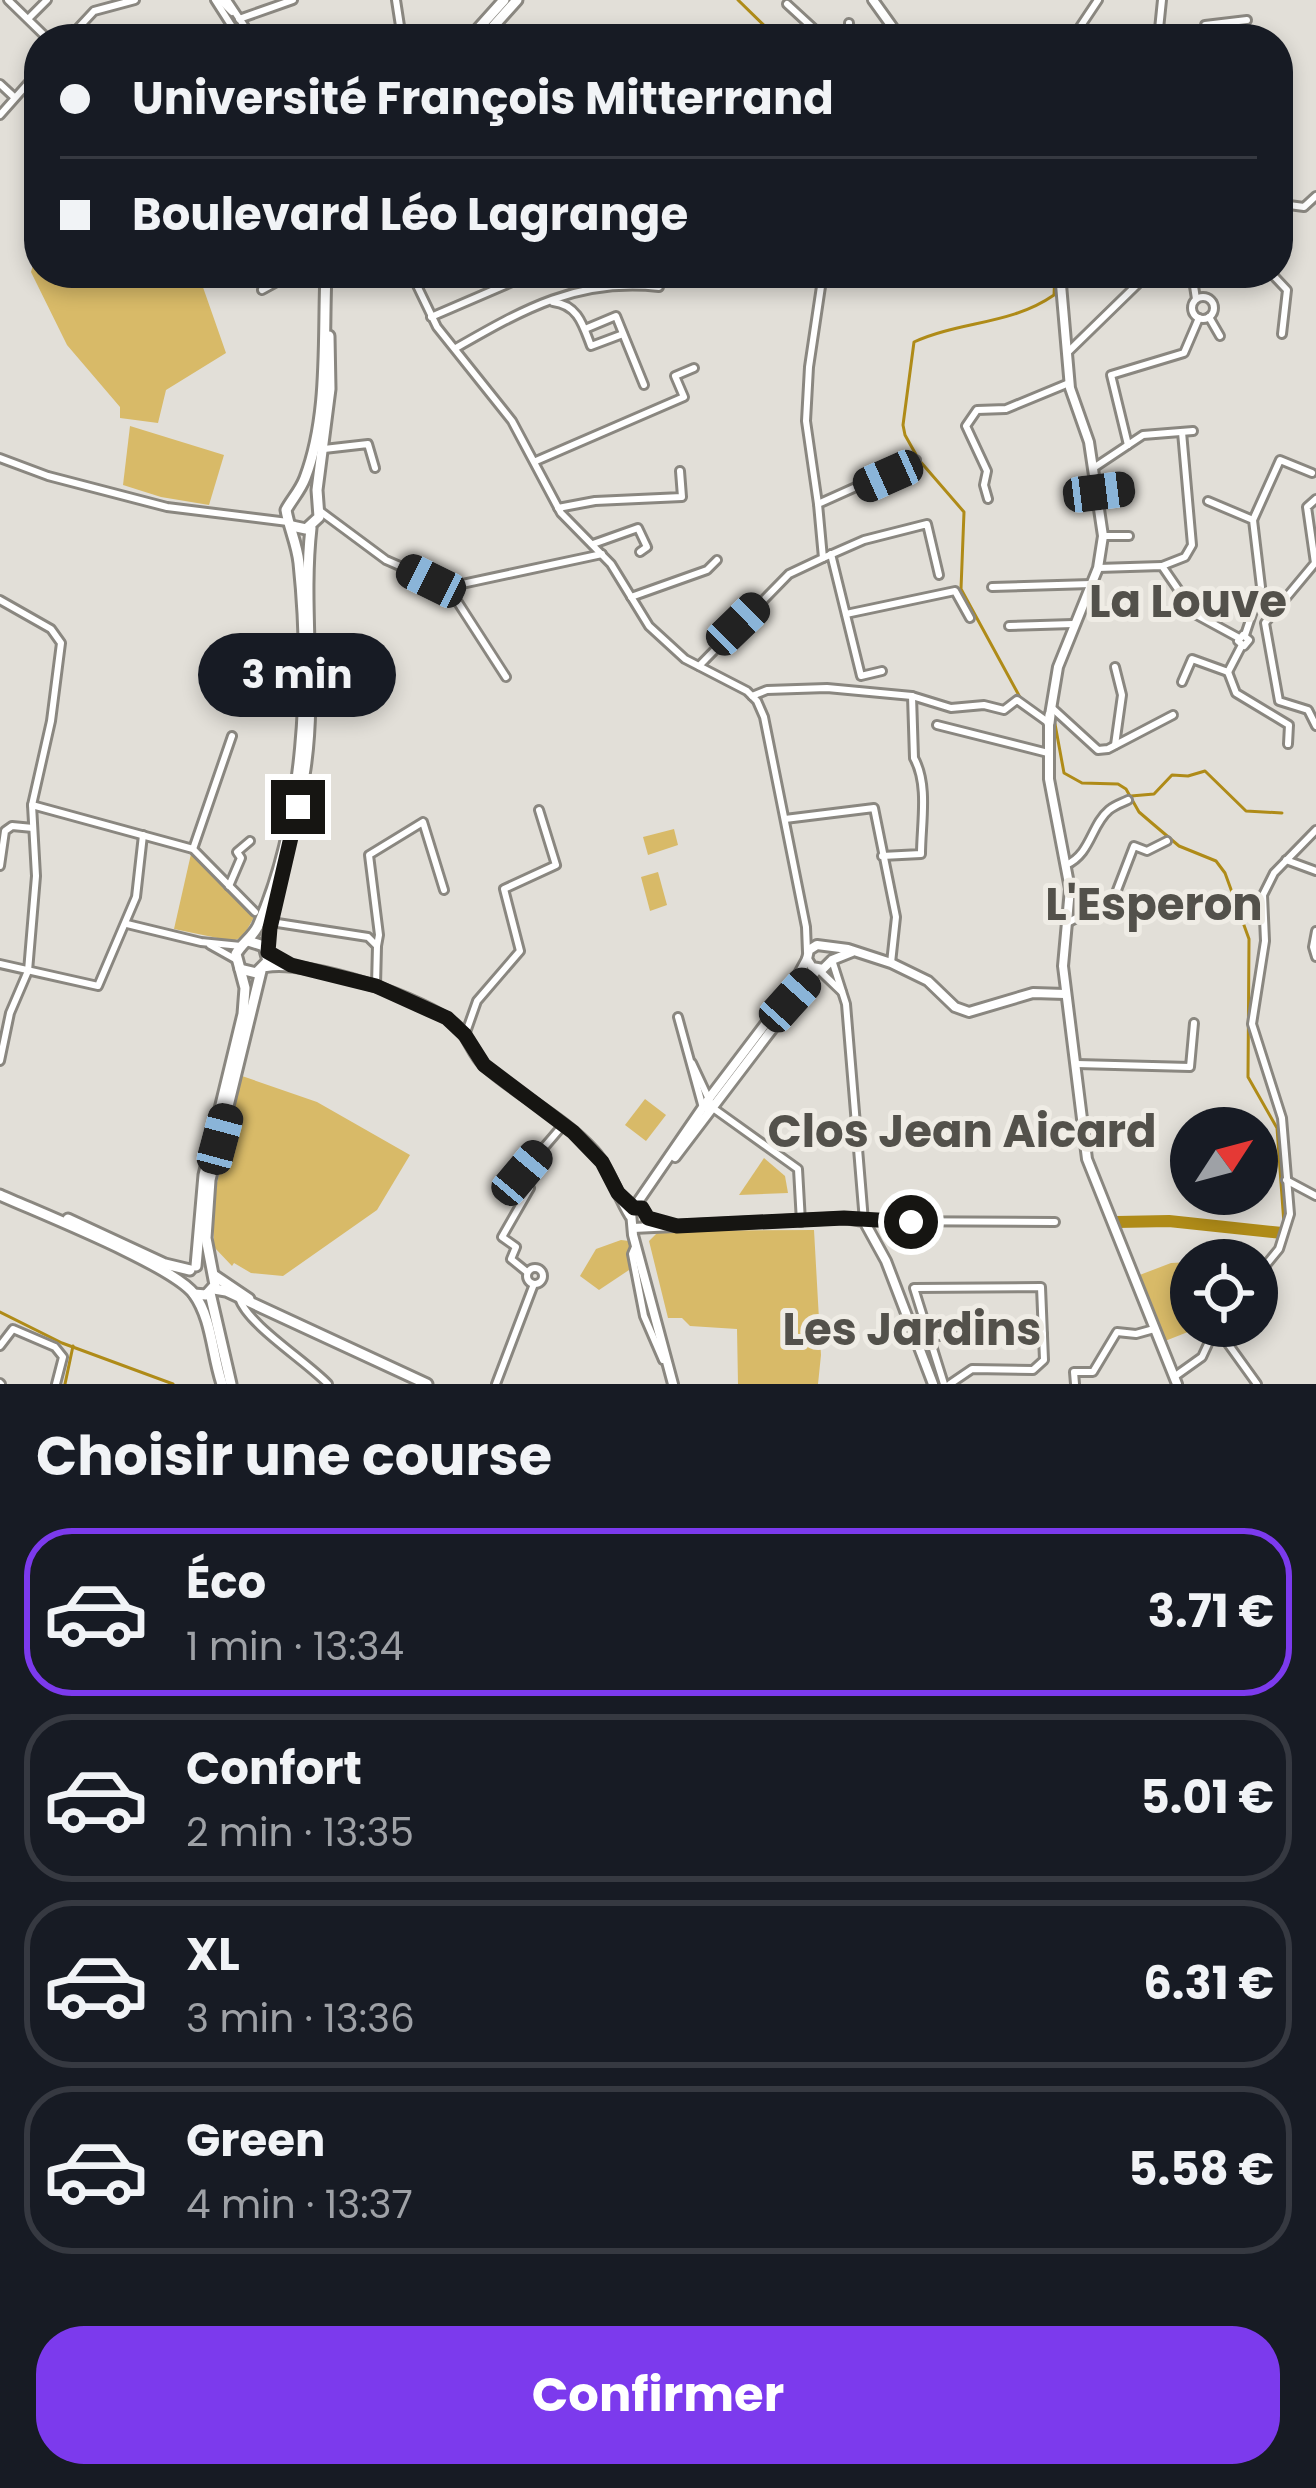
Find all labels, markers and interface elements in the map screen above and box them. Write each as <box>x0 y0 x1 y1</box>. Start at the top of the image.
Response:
text: Université François Mitterrand <box>132 67 834 130</box>
text: Boulevard Léo Lagrange <box>132 183 688 246</box>
car <box>848 445 928 507</box>
car <box>1061 470 1137 514</box>
car <box>391 549 471 613</box>
district label: La Louve <box>1089 570 1287 633</box>
car <box>700 586 776 662</box>
callout: 3 min <box>199 633 397 717</box>
text: 3 min <box>242 647 352 702</box>
route end <box>271 780 325 834</box>
district label: L'Esperon <box>1045 873 1263 936</box>
car <box>753 961 827 1039</box>
car <box>193 1100 247 1178</box>
district label: Clos Jean Aicard <box>767 1100 1157 1163</box>
north arrow <box>1170 1107 1278 1215</box>
map controls <box>1170 1107 1278 1347</box>
car <box>485 1134 559 1212</box>
route start <box>884 1195 938 1249</box>
button: locate <box>1170 1239 1278 1347</box>
district label: Les Jardins <box>783 1298 1041 1361</box>
text: Choisir une course <box>36 1418 552 1494</box>
text: Éco <box>186 1551 266 1614</box>
icon: car <box>42 1558 150 1666</box>
text: 3.71 € <box>1148 1580 1274 1643</box>
text: 1 min · 13:34 <box>186 1619 404 1674</box>
text: Confort <box>186 1737 362 1800</box>
icon: car <box>42 1744 150 1852</box>
text: 5.01 € <box>1140 1766 1274 1829</box>
text: 2 min · 13:35 <box>186 1805 414 1860</box>
text: XL <box>186 1923 240 1986</box>
icon: car <box>42 1930 150 2038</box>
text: 6.31 € <box>1143 1952 1274 2015</box>
text: 3 min · 13:36 <box>186 1991 415 2046</box>
text: Green <box>186 2109 325 2172</box>
icon: car <box>42 2116 150 2224</box>
text: 5.58 € <box>1128 2138 1274 2201</box>
text: 4 min · 13:37 <box>186 2177 413 2232</box>
button: Confirmer <box>36 2326 1280 2464</box>

